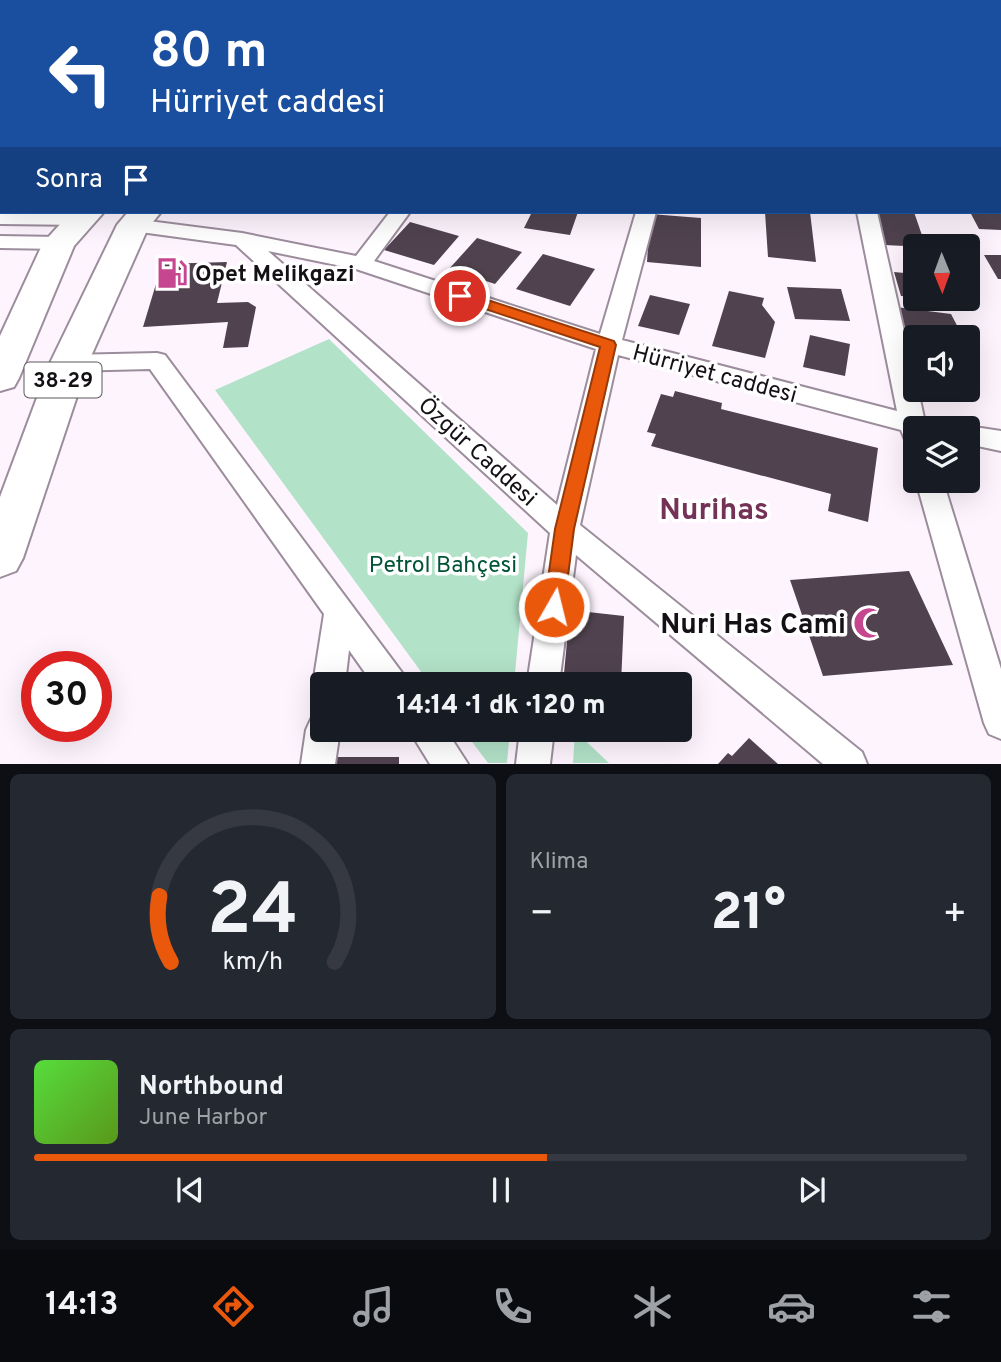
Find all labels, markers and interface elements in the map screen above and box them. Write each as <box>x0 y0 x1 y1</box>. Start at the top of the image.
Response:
text: 80 m <box>150 23 267 85</box>
icon: left <box>35 28 126 119</box>
text: Hürriyet caddesi <box>150 84 385 124</box>
icon: arrive <box>117 161 155 199</box>
text: Sonra <box>35 164 103 197</box>
north arrow <box>903 234 980 312</box>
map controls <box>903 234 980 493</box>
fuel station icon: Opet Melikgazi <box>155 256 189 290</box>
place label: Opet Melikgazi <box>195 261 355 290</box>
pin <box>430 266 490 326</box>
icon: arrive <box>441 277 479 315</box>
button: sound <box>903 325 980 402</box>
street label: Hürriyet caddesi <box>629 340 800 411</box>
road number: 38-29 <box>24 362 102 398</box>
street label: Özgür Caddesi <box>411 391 542 514</box>
button: layers <box>903 416 980 493</box>
district label: Nurihas <box>659 493 769 530</box>
park label: Petrol Bahçesi <box>369 552 517 581</box>
position arrow <box>517 570 591 644</box>
mosque icon: Nuri Has Cami <box>852 606 886 640</box>
place label: Nuri Has Cami <box>660 608 846 644</box>
speed limit sign: 30 <box>21 651 112 742</box>
text: 14:14 · 1 dk · 120 m <box>396 690 606 723</box>
text: Klima <box>530 848 588 877</box>
text: 24 <box>207 869 298 961</box>
text: 21° <box>711 882 786 948</box>
text: − <box>530 891 554 940</box>
text: + <box>942 891 967 940</box>
text: km/h <box>222 947 283 979</box>
text: Northbound <box>139 1071 284 1104</box>
text: June Harbor <box>139 1104 267 1133</box>
icon: previous <box>171 1171 209 1209</box>
icon: pause <box>482 1171 520 1209</box>
icon: next <box>793 1171 831 1209</box>
icon: directions <box>209 1282 258 1331</box>
icon: music <box>349 1282 398 1331</box>
icon: phone <box>488 1282 537 1331</box>
icon: climate <box>628 1282 677 1331</box>
icon: car <box>767 1282 816 1331</box>
icon: filters <box>907 1282 956 1331</box>
text: 14:13 <box>45 1286 118 1326</box>

